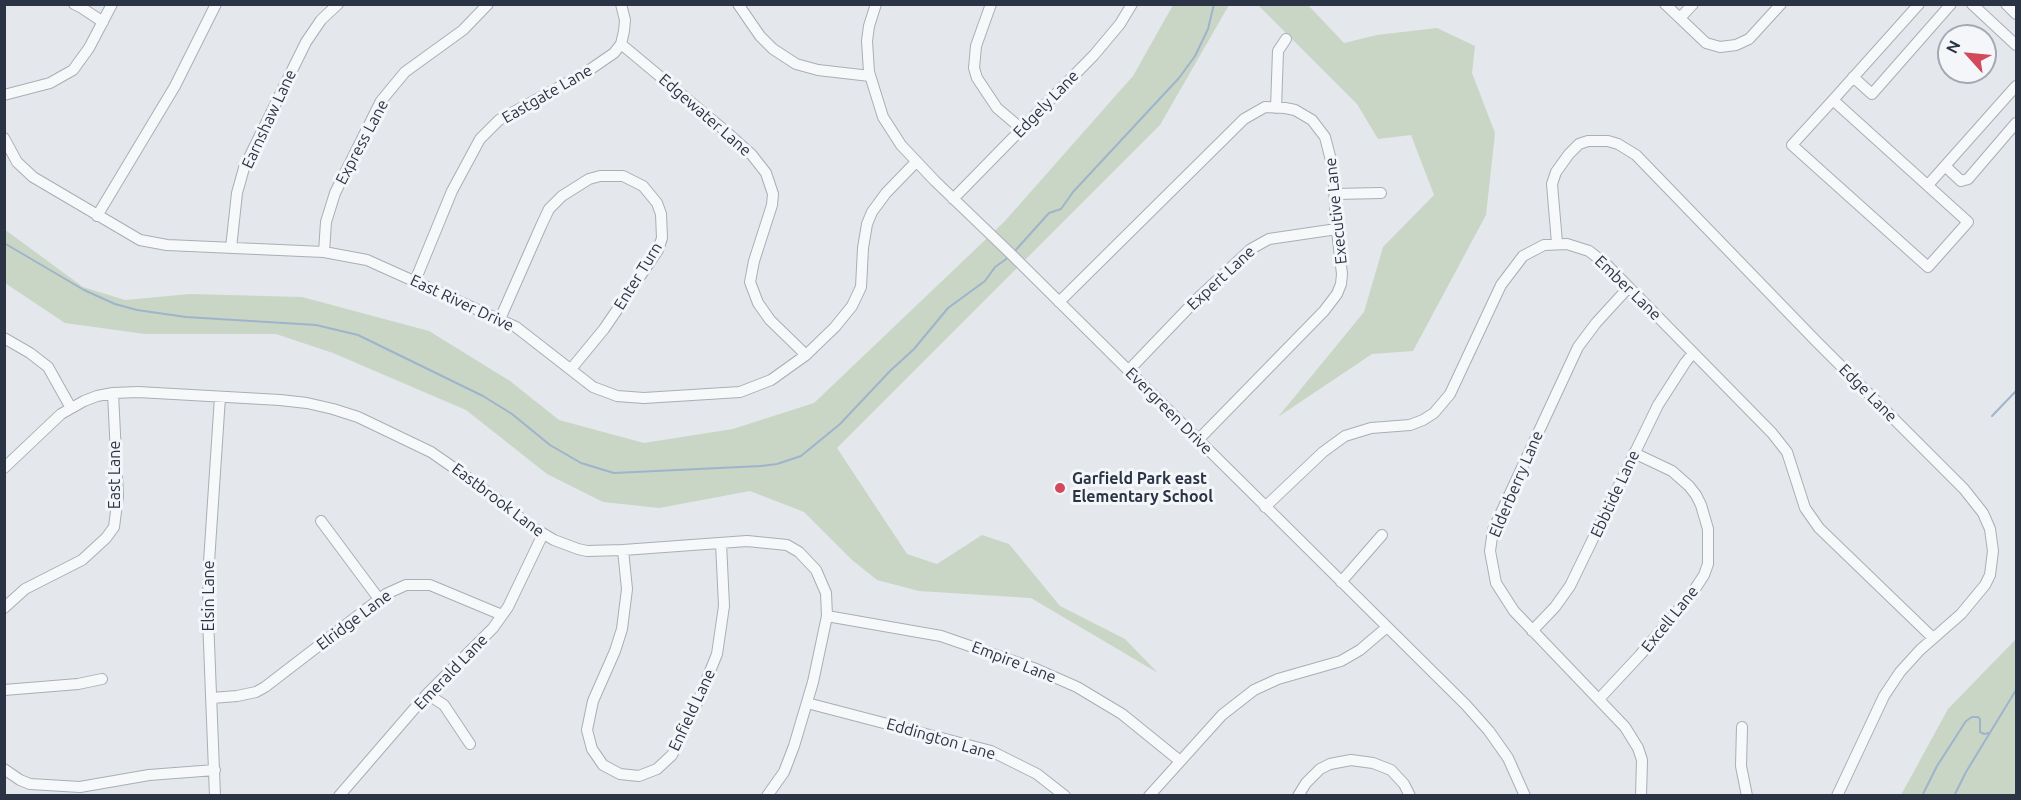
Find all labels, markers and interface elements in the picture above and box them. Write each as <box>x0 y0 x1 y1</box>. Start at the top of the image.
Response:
north arrow <box>1937 24 1997 84</box>
text: N <box>1942 37 1963 56</box>
street label: Eastgate Lane <box>499 60 595 128</box>
street label: Earnshaw Lane <box>238 66 300 172</box>
street label: Edgely Lane <box>1009 66 1083 142</box>
street label: Edgewater Lane <box>655 70 755 160</box>
street label: Express Lane <box>332 96 392 188</box>
street label: Executive Lane <box>1321 157 1351 265</box>
street label: Enter Turn <box>610 239 666 313</box>
street label: Expert Lane <box>1183 242 1259 314</box>
street label: Ember Lane <box>1591 252 1665 324</box>
street label: East River Drive <box>407 271 517 335</box>
street label: Edge Lane <box>1835 360 1901 426</box>
street label: Evergreen Drive <box>1122 364 1216 458</box>
street label: Elderberry Lane <box>1485 428 1547 540</box>
street label: East Lane <box>105 441 125 509</box>
street label: Ebbtide Lane <box>1586 447 1644 541</box>
street label: Eastbrook Lane <box>448 459 548 541</box>
place label: Garfield Park east Elementary School <box>1072 469 1213 507</box>
marker: Garfield Park east Elementary School <box>1053 481 1067 495</box>
street label: Elsin Lane <box>199 560 219 632</box>
street label: Excell Lane <box>1637 582 1703 656</box>
street label: Elridge Lane <box>313 586 395 654</box>
street label: Emerald Lane <box>410 630 492 714</box>
street label: Empire Lane <box>969 637 1059 687</box>
street label: Enfield Lane <box>665 666 719 754</box>
street label: Eddington Lane <box>884 714 998 764</box>

